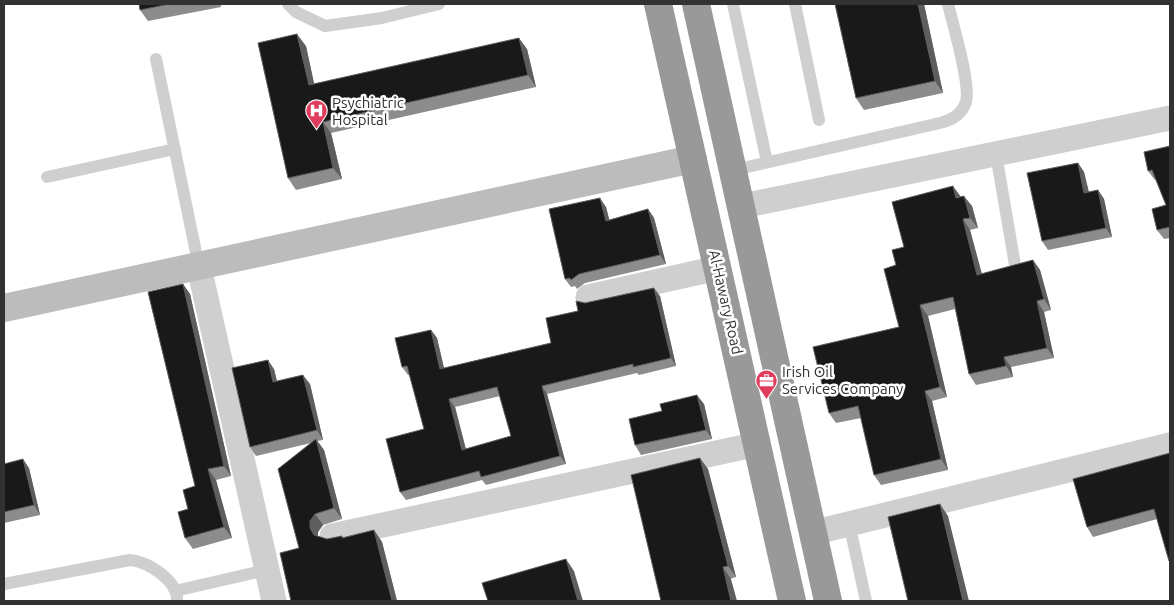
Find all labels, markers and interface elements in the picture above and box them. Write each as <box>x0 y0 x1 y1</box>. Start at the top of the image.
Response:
place label: Psychiatric Hospital <box>332 94 404 128</box>
hospital icon: Psychiatric Hospital <box>304 99 328 130</box>
street label: Al-Hawary Road <box>706 248 746 356</box>
place label: Irish Oil Services Company <box>782 363 903 397</box>
office icon: Irish Oil Services Company <box>754 368 778 399</box>

